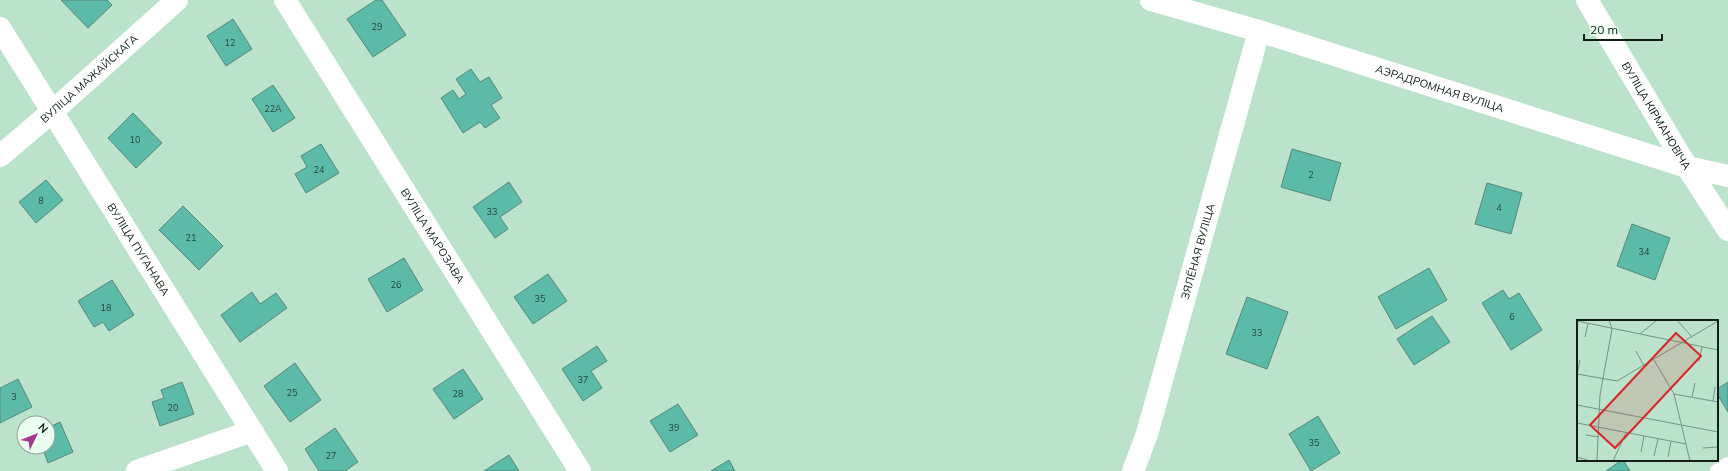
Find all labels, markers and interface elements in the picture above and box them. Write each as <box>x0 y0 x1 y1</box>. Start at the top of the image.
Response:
scale bar <box>1584 16 1662 42</box>
house number: 29 <box>372 21 382 32</box>
text: 20 m <box>1590 22 1618 37</box>
street label: ВУЛІЦА МАЖАЙСКАГА <box>37 31 141 126</box>
house number: 12 <box>225 37 235 48</box>
street label: ВУЛІЦА КІРМАНОВІЧА <box>1619 59 1694 172</box>
street label: АЭРАДРОМНАЯ ВУЛІЦА <box>1374 62 1506 115</box>
house number: 22А <box>264 103 282 114</box>
house number: 10 <box>130 134 140 145</box>
house number: 24 <box>314 164 325 175</box>
house number: 2 <box>1308 169 1314 180</box>
street label: ВУЛІЦА МАРОЗАВА <box>398 186 468 286</box>
house number: 8 <box>38 195 44 206</box>
street label: ВУЛІЦА ПУГАНАВА <box>104 200 173 298</box>
street label: ЗЯЛЁНАЯ ВУЛІЦА <box>1178 202 1218 301</box>
house number: 4 <box>1496 202 1502 213</box>
house number: 33 <box>487 206 497 217</box>
house number: 21 <box>186 232 196 243</box>
house number: 34 <box>1639 246 1650 257</box>
house number: 26 <box>391 279 401 290</box>
house number: 35 <box>535 293 546 304</box>
house number: 18 <box>101 302 111 313</box>
house number: 6 <box>1509 311 1515 322</box>
inset map <box>1577 320 1718 461</box>
house number: 33 <box>1252 327 1262 338</box>
house number: 37 <box>578 374 588 385</box>
house number: 25 <box>287 387 298 398</box>
house number: 28 <box>453 388 463 399</box>
house number: 3 <box>11 391 17 402</box>
house number: 20 <box>168 402 178 413</box>
north arrow <box>16 415 56 455</box>
text: N <box>35 420 51 436</box>
house number: 39 <box>669 422 679 433</box>
house number: 35 <box>1309 437 1320 448</box>
house number: 27 <box>326 450 336 461</box>

